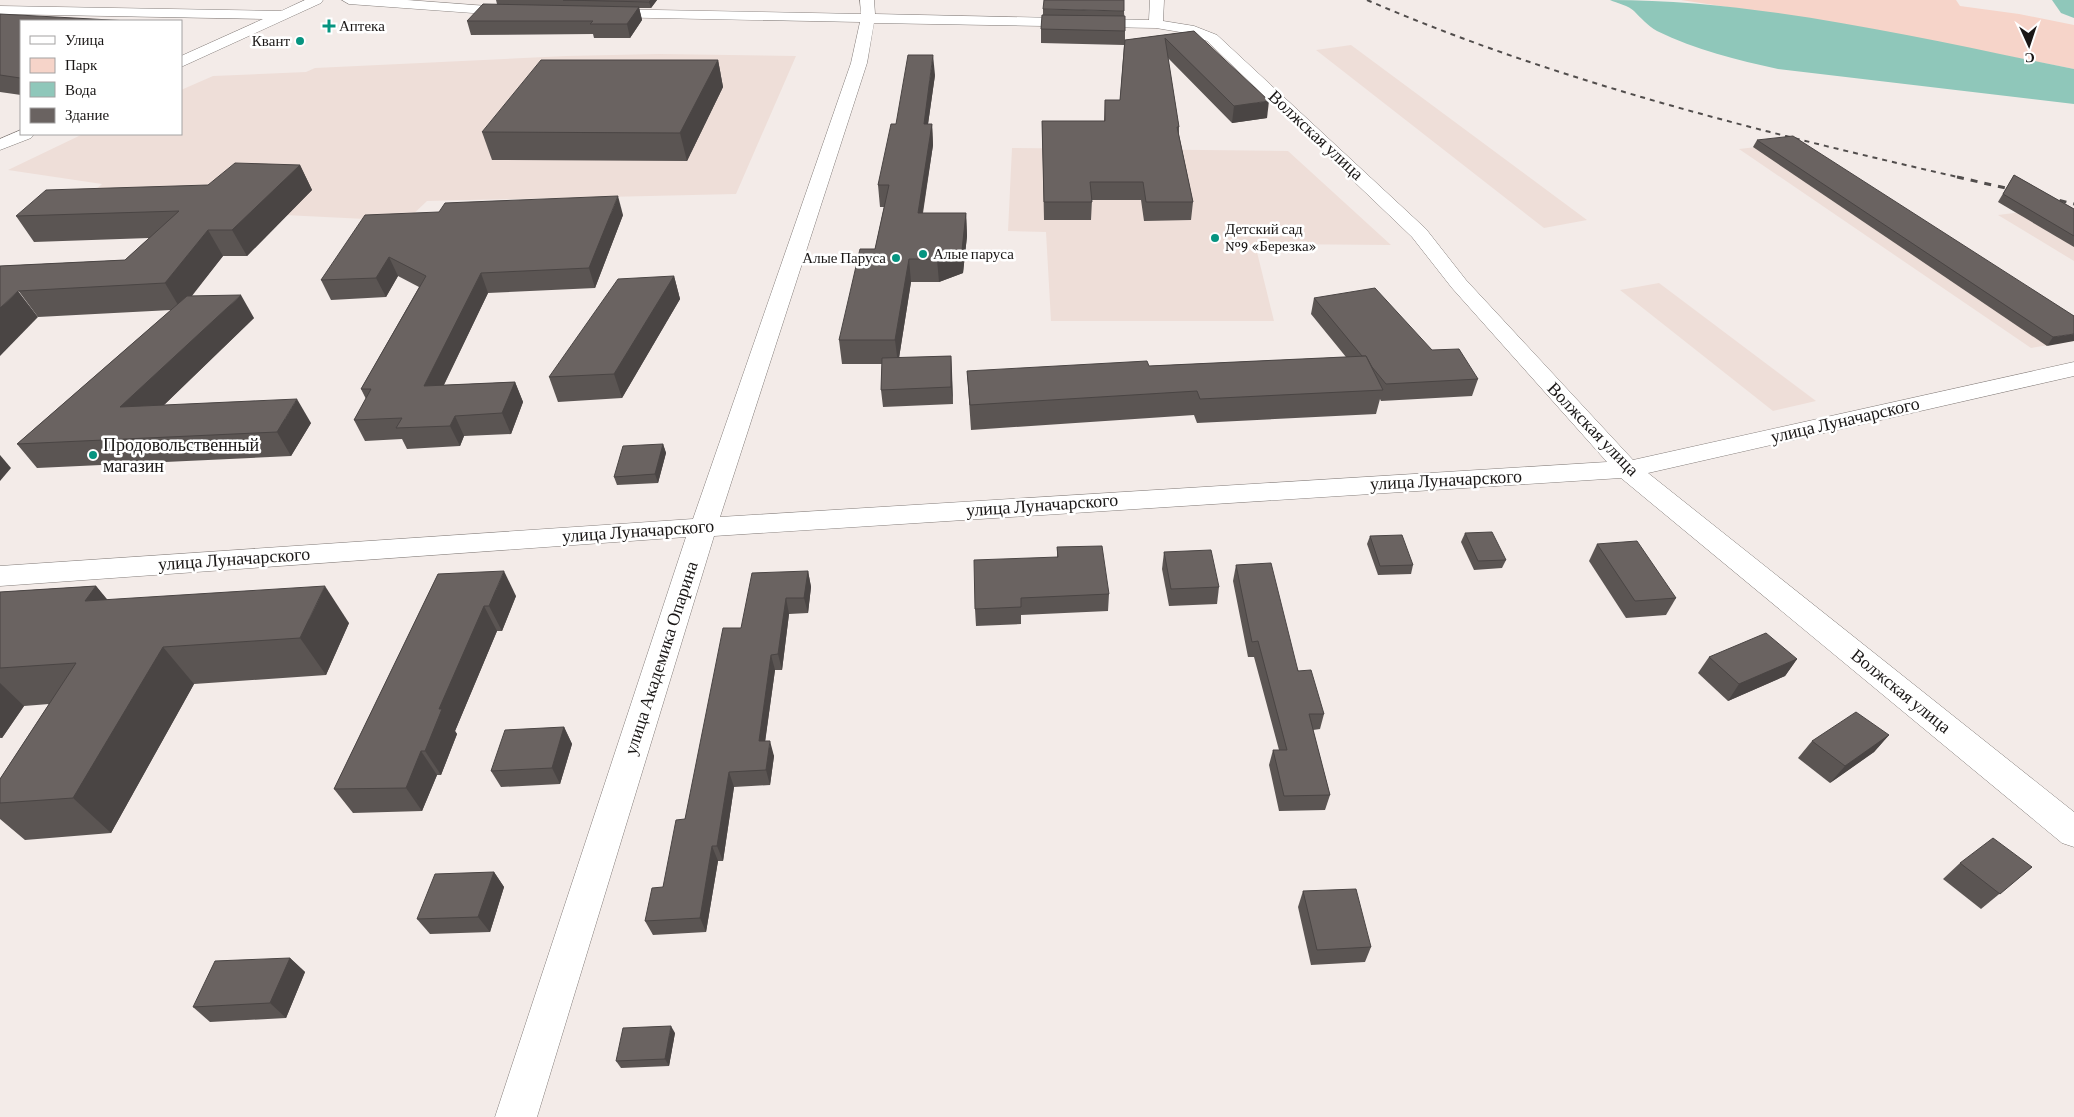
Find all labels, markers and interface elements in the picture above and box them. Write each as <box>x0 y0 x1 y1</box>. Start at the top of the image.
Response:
place label: Аптека <box>339 18 385 34</box>
legend <box>20 20 182 135</box>
marker: Аптека <box>323 20 335 32</box>
north arrow <box>2004 20 2054 70</box>
text: Улица <box>65 32 104 48</box>
place label: Квант <box>252 33 290 49</box>
marker: Квант <box>294 35 306 47</box>
text: С <box>2024 50 2035 66</box>
text: Парк <box>65 57 98 73</box>
text: Вода <box>65 82 97 98</box>
street label: Волжская улица <box>1264 86 1368 184</box>
text: Здание <box>65 107 109 123</box>
place label: Детский сад №9 «Березка» <box>1225 221 1317 254</box>
marker: Детский сад №9 «Березка» <box>1209 232 1221 244</box>
place label: Алые паруса <box>933 246 1014 262</box>
marker: Алые паруса <box>917 248 929 260</box>
place label: Алые Паруса <box>802 250 886 266</box>
marker: Алые Паруса <box>890 252 902 264</box>
street label: Волжская улица <box>1543 378 1643 480</box>
street label: улица Луначарского <box>1769 393 1921 447</box>
place label: Продовольственный магазин <box>103 435 260 476</box>
marker: Продовольственный магазин <box>87 449 99 461</box>
street label: улица Луначарского <box>1369 466 1523 494</box>
street label: улица Луначарского <box>965 490 1119 520</box>
street label: улица Луначарского <box>561 516 715 546</box>
street label: улица Луначарского <box>157 544 311 574</box>
street label: улица Академика Опарина <box>620 559 702 757</box>
street label: Волжская улица <box>1847 645 1955 737</box>

